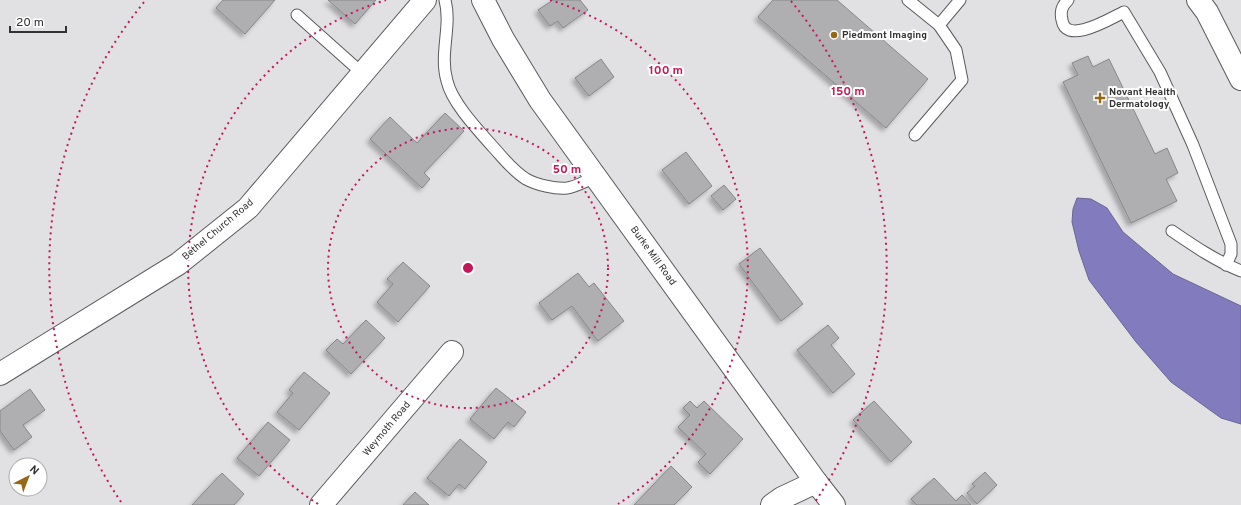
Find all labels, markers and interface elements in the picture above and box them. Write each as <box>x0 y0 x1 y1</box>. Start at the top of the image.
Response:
scale bar <box>10 8 66 34</box>
text: 20 m <box>16 15 44 31</box>
place label: Piedmont Imaging <box>842 29 927 42</box>
marker: Piedmont Imaging <box>829 30 839 40</box>
text: 100 m <box>649 63 683 79</box>
text: 150 m <box>831 84 865 100</box>
place label: Novant Health Dermatology <box>1109 86 1176 111</box>
marker: Novant Health Dermatology <box>1094 92 1106 104</box>
text: 50 m <box>553 162 581 178</box>
street label: Bethel Church Road <box>180 196 256 264</box>
street label: Burke Mill Road <box>627 224 679 288</box>
centre of rings <box>461 261 475 275</box>
street label: Weymoth Road <box>360 399 414 459</box>
north arrow <box>8 457 48 497</box>
text: N <box>26 462 42 478</box>

